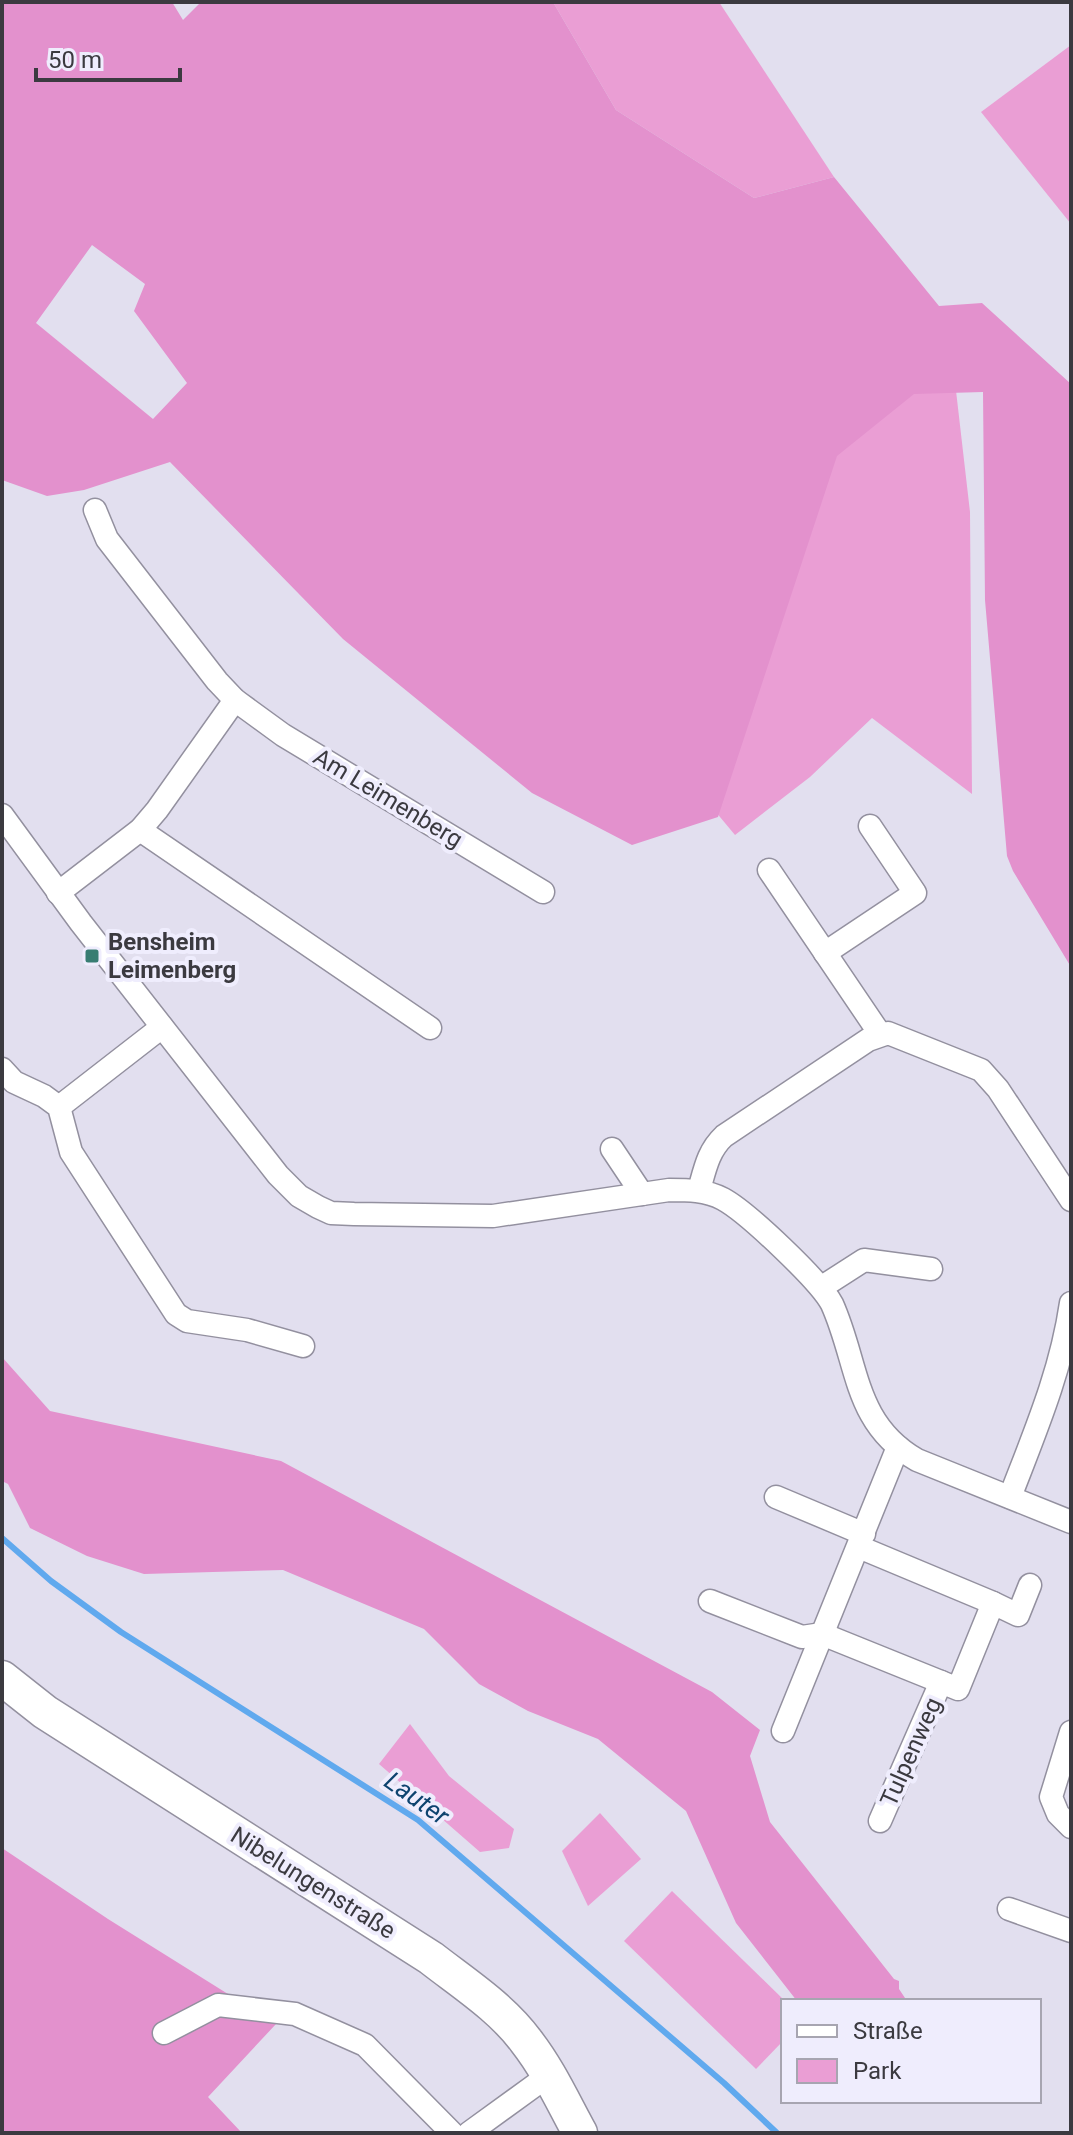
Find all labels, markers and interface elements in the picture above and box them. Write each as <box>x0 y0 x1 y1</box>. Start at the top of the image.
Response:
scale bar <box>36 32 180 82</box>
text: 50 m <box>48 46 102 74</box>
street label: Am Leimenberg <box>308 743 468 853</box>
place label: Bensheim Leimenberg <box>108 928 236 984</box>
marker: Bensheim Leimenberg <box>83 947 101 965</box>
street label: Tulpenweg <box>875 1693 947 1811</box>
water label: Lauter <box>379 1765 456 1832</box>
street label: Nibelungenstraße <box>225 1821 401 1945</box>
legend <box>781 1999 1041 2103</box>
text: Straße <box>853 2017 923 2045</box>
text: Park <box>853 2057 902 2085</box>

